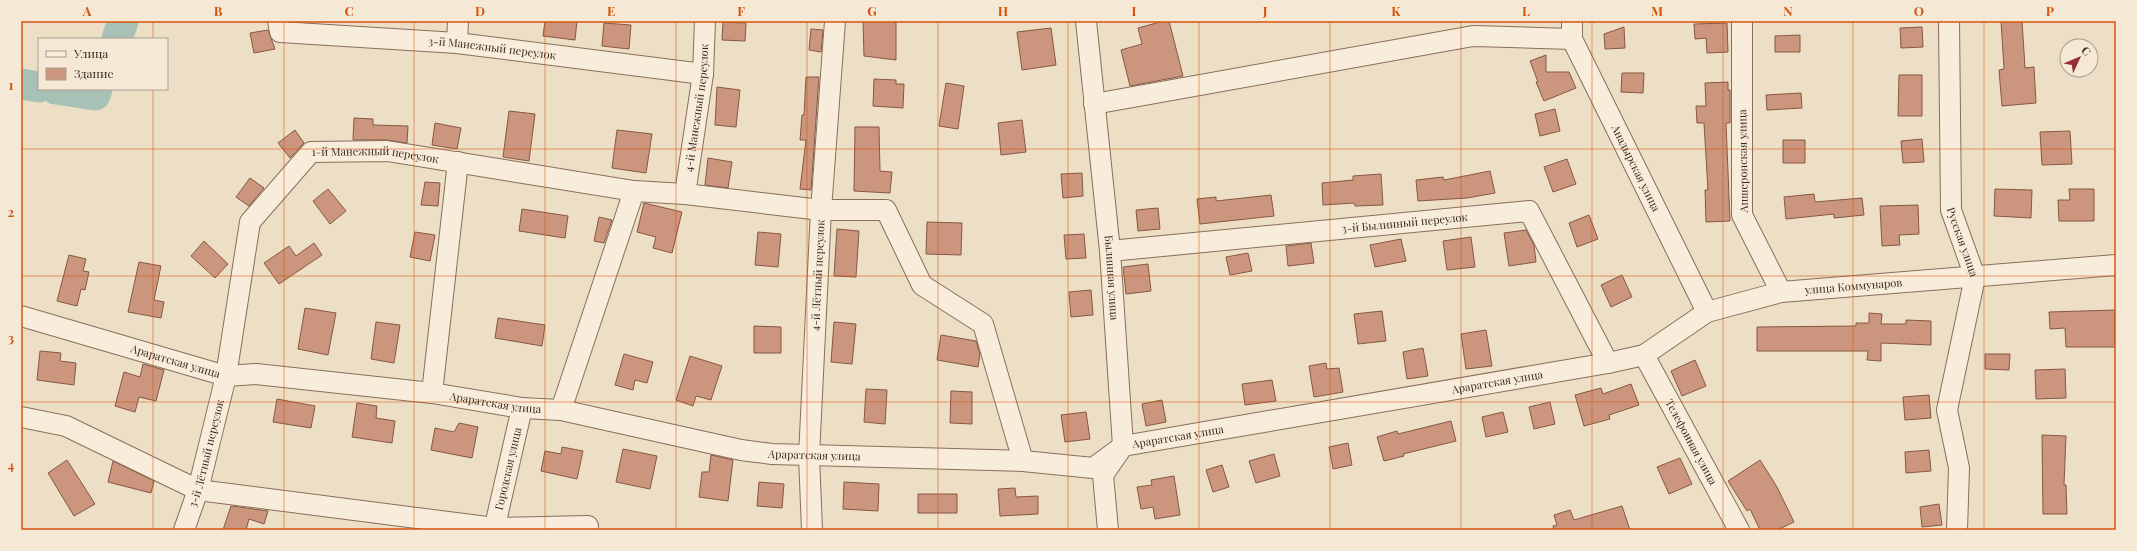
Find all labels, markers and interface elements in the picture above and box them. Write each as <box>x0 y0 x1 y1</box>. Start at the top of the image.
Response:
text: A <box>82 2 92 19</box>
text: B <box>214 2 223 19</box>
text: C <box>344 2 354 19</box>
text: D <box>475 2 485 19</box>
text: E <box>607 2 615 19</box>
text: F <box>737 2 745 19</box>
text: G <box>867 2 877 19</box>
text: H <box>998 2 1008 19</box>
text: I <box>1132 2 1137 19</box>
text: J <box>1262 2 1268 19</box>
text: K <box>1391 2 1401 19</box>
text: L <box>1522 2 1530 19</box>
text: M <box>1651 2 1663 19</box>
text: N <box>1783 2 1793 19</box>
text: O <box>1914 2 1924 19</box>
text: P <box>2046 2 2055 19</box>
street label: 3-й Манежный переулок <box>428 33 558 62</box>
legend <box>38 38 168 90</box>
north arrow <box>2059 38 2099 78</box>
street label: 4-й Манежный переулок <box>680 43 711 173</box>
text: С <box>2078 43 2095 59</box>
text: Улица <box>73 45 108 61</box>
text: Здание <box>74 65 114 81</box>
text: 1 <box>9 76 14 93</box>
street label: Апшеронская улица <box>1734 109 1751 214</box>
street label: Анадырская улица <box>1608 121 1664 214</box>
street label: 1-й Манежный переулок <box>312 143 441 166</box>
text: 2 <box>8 203 15 220</box>
street label: Русская улица <box>1944 205 1982 279</box>
street label: 3-й Былинный переулок <box>1341 209 1469 236</box>
street label: 4-й Лётный переулок <box>807 219 828 331</box>
street label: Былинная улица <box>1101 234 1123 321</box>
street label: улица Коммунаров <box>1803 274 1903 297</box>
text: 3 <box>8 329 14 346</box>
street label: Араратская улица <box>128 340 223 381</box>
street label: Араратская улица <box>1449 366 1544 397</box>
street label: Араратская улица <box>448 388 542 416</box>
street label: Телефонная улица <box>1662 396 1721 488</box>
street label: 3-й Лётный переулок <box>185 397 227 509</box>
street label: Араратская улица <box>1130 421 1225 451</box>
street label: Городская улица <box>491 425 524 511</box>
street label: Араратская улица <box>766 445 861 463</box>
text: 4 <box>8 456 15 473</box>

